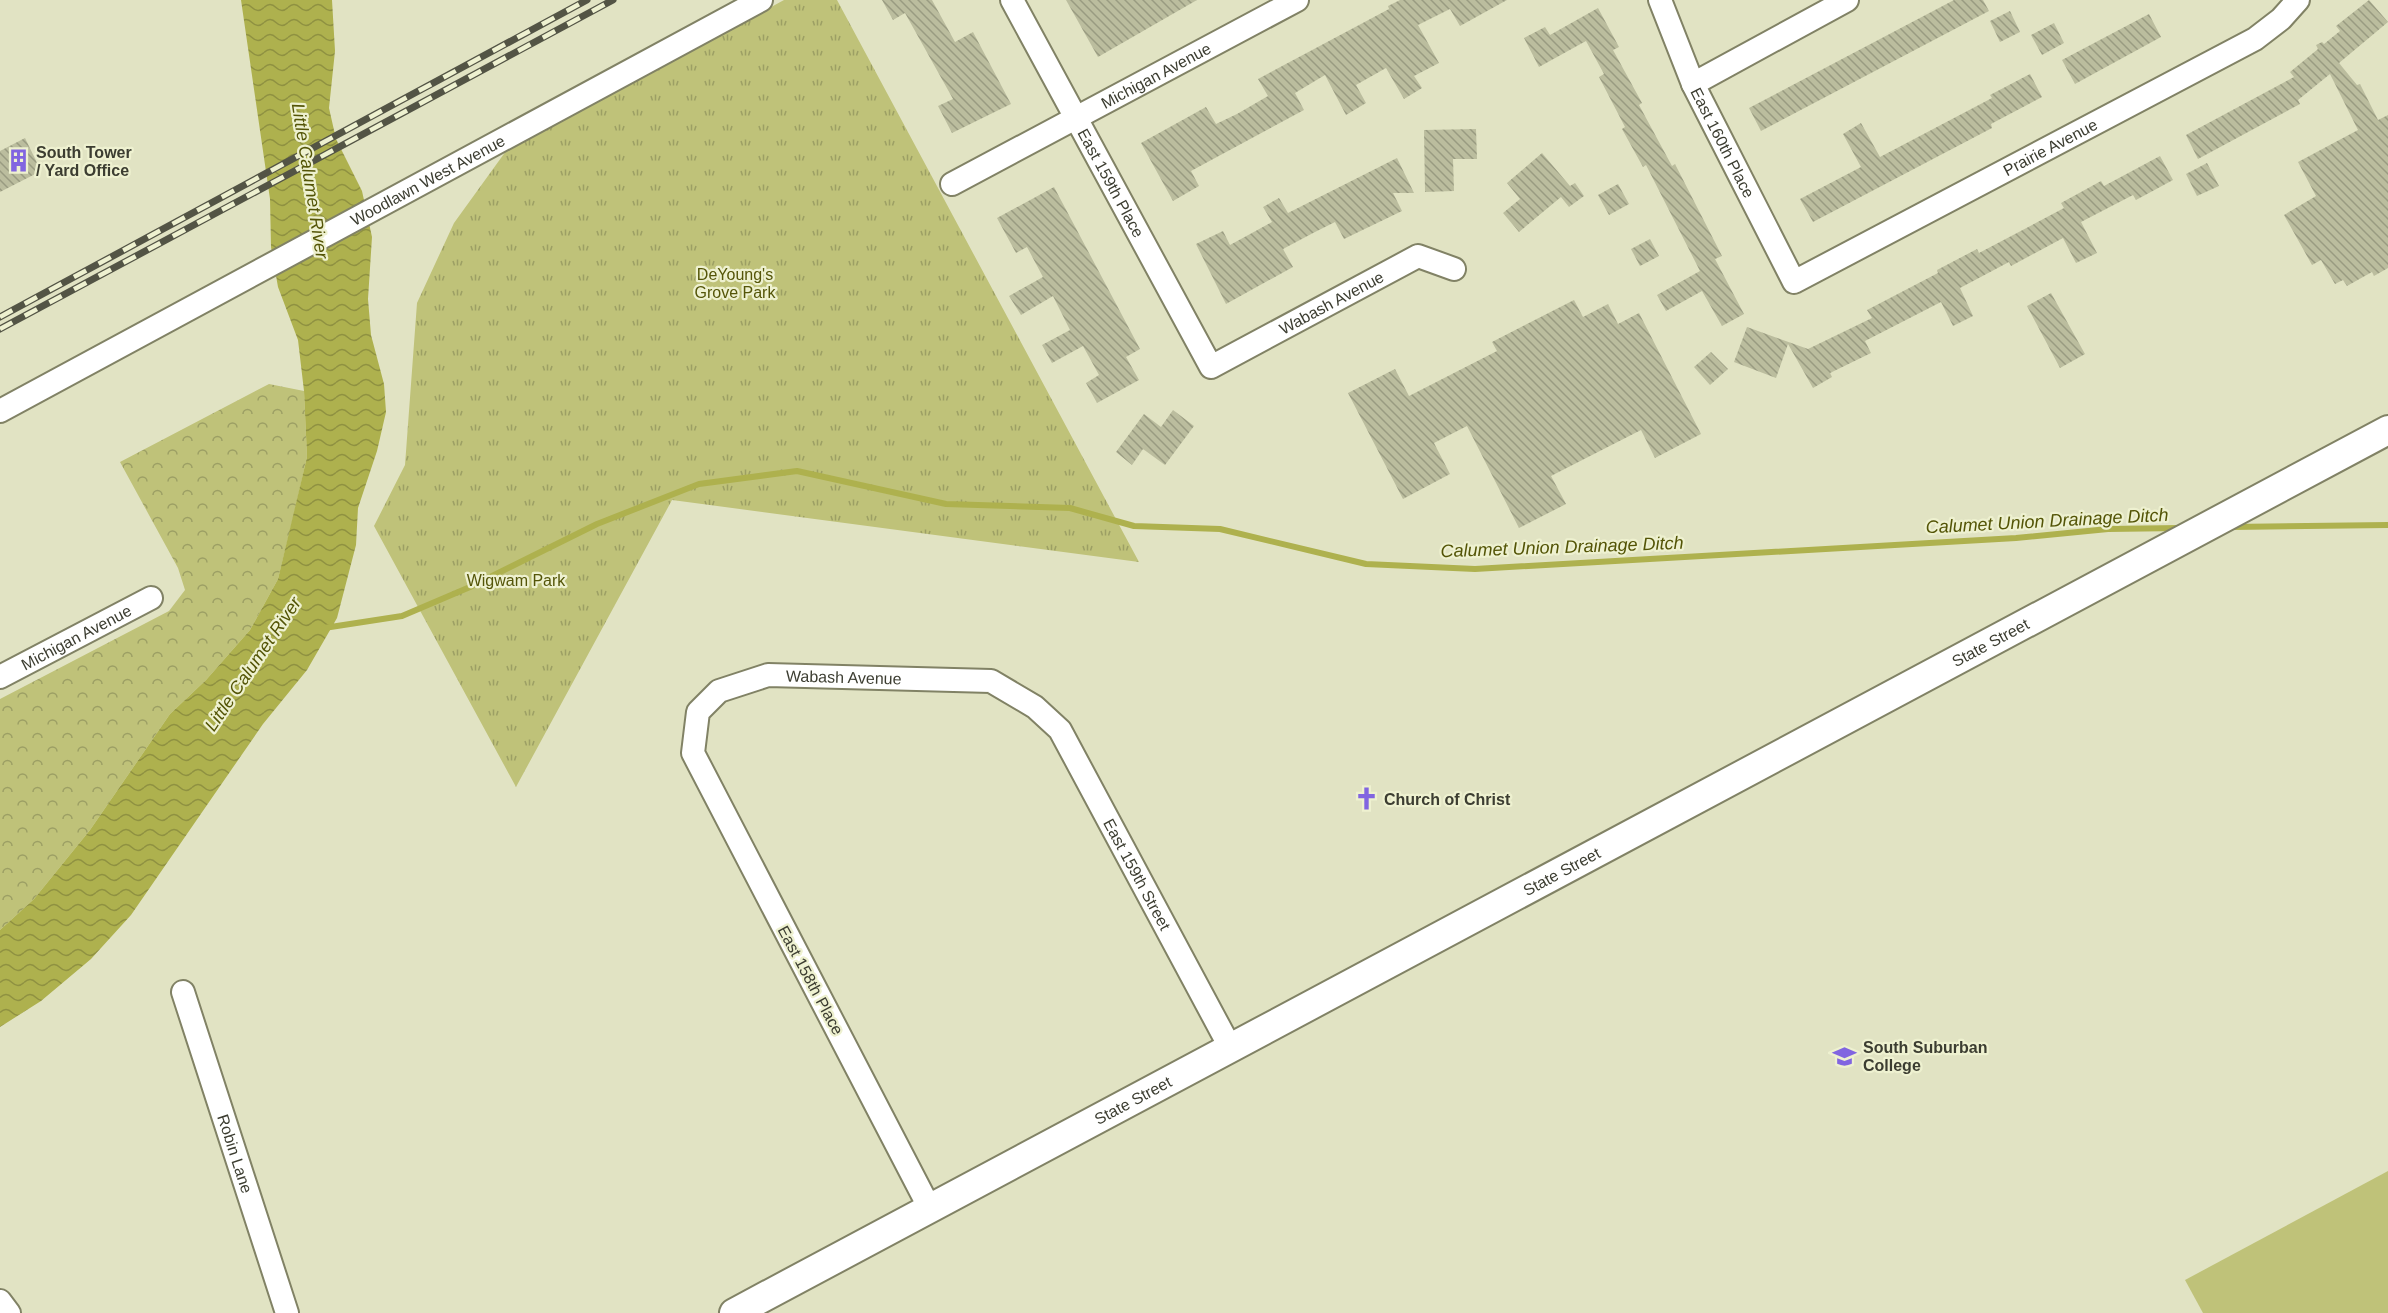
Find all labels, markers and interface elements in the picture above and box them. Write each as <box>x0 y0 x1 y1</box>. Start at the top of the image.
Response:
street label: Michigan Avenue <box>1098 40 1214 112</box>
street label: East 160th Place <box>1687 85 1758 201</box>
water label: Little Calumet River <box>288 102 332 261</box>
street label: Prairie Avenue <box>2000 116 2100 179</box>
street label: East 159th Place <box>1074 126 1147 240</box>
street label: Woodlawn West Avenue <box>348 132 508 229</box>
place label: South Tower / Yard Office <box>36 144 132 179</box>
building icon: South Tower / Yard Office <box>5 148 31 174</box>
park label: DeYoung's Grove Park <box>695 266 776 301</box>
street label: Wabash Avenue <box>1277 268 1387 338</box>
water label: Calumet Union Drainage Ditch <box>1925 505 2169 537</box>
water label: Calumet Union Drainage Ditch <box>1440 533 1684 561</box>
park label: Wigwam Park <box>467 572 566 589</box>
water label: Little Calumet River <box>201 592 306 735</box>
street label: Michigan Avenue <box>19 602 134 673</box>
street label: State Street <box>1949 615 2032 670</box>
street label: Wabash Avenue <box>786 667 902 688</box>
church icon: Church of Christ <box>1353 786 1379 812</box>
place label: Church of Christ <box>1384 791 1511 808</box>
street label: East 159th Street <box>1100 816 1174 933</box>
street label: State Street <box>1520 844 1603 899</box>
street label: East 158th Place <box>775 923 847 1038</box>
place label: South Suburban College <box>1863 1039 1987 1074</box>
school or university icon: South Suburban College <box>1832 1043 1858 1069</box>
street label: State Street <box>1092 1073 1175 1128</box>
street label: Robin Lane <box>214 1112 256 1196</box>

